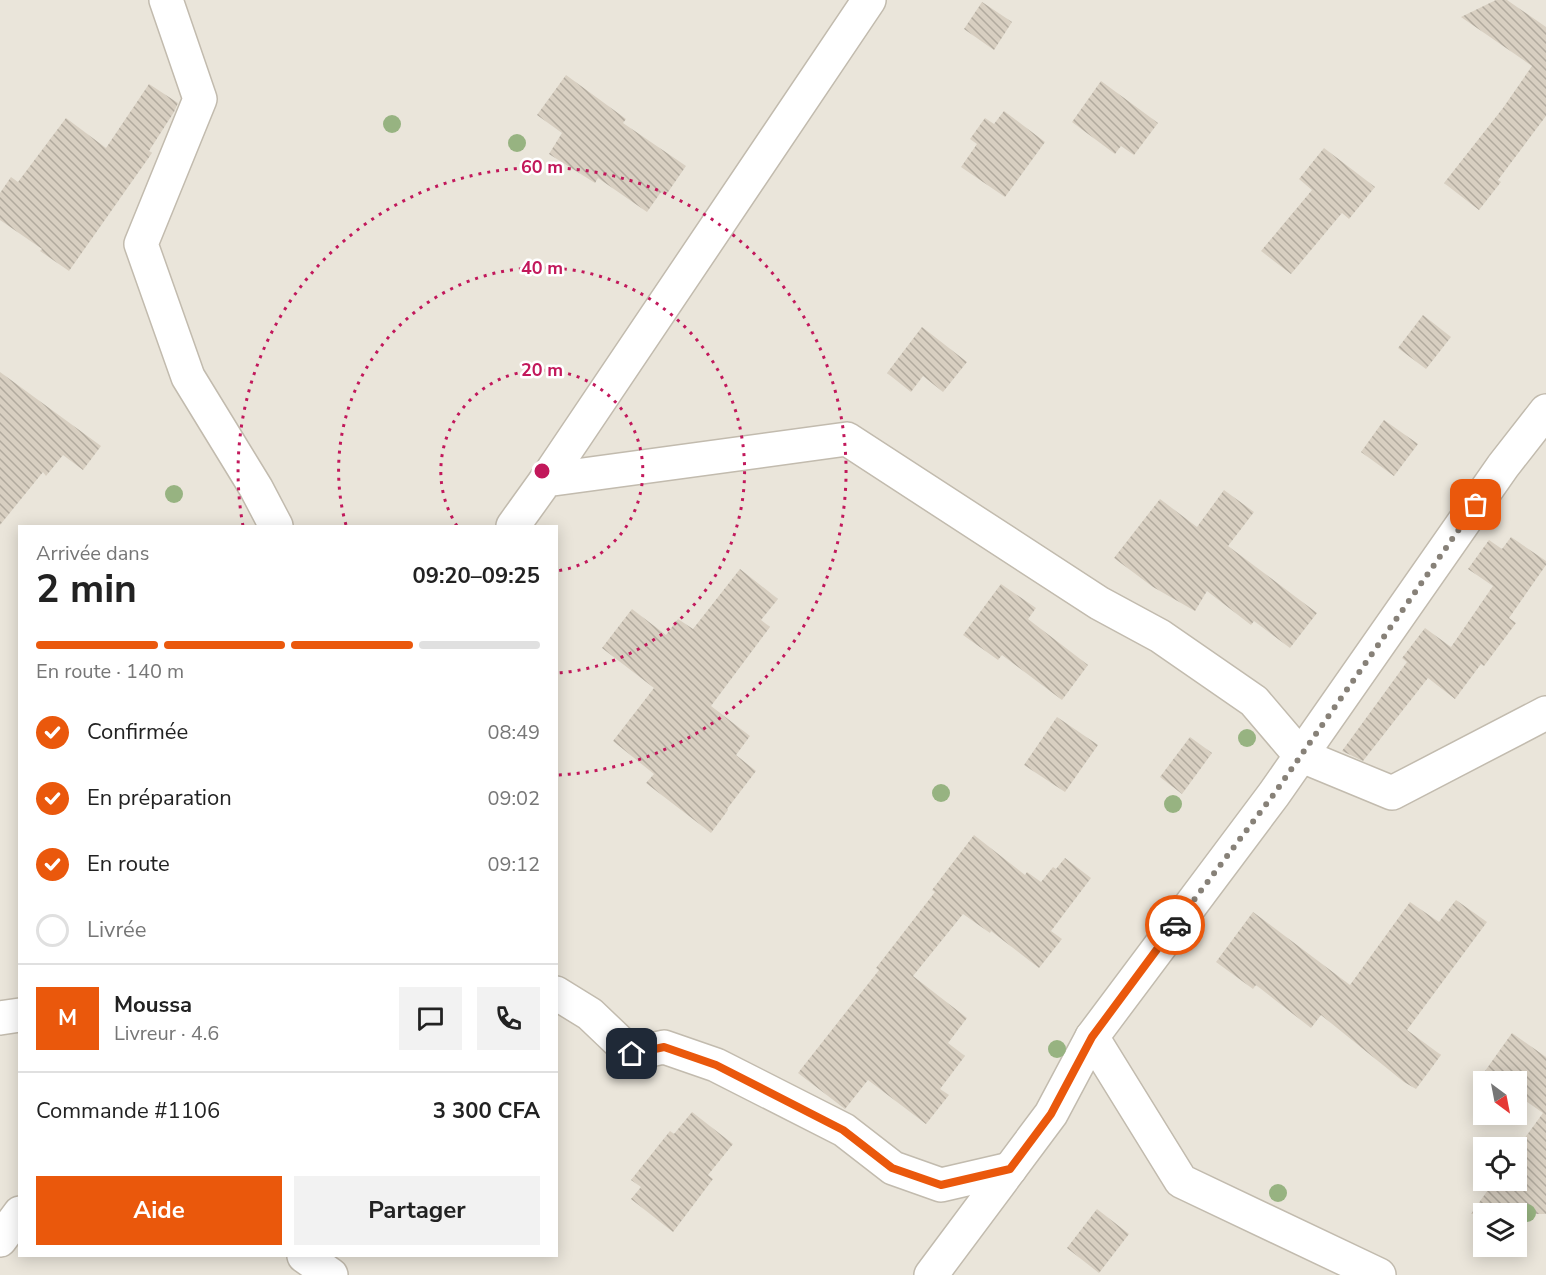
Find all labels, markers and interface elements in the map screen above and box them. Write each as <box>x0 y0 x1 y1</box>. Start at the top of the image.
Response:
text: 60 m <box>521 155 563 179</box>
text: 40 m <box>521 256 563 280</box>
text: 20 m <box>521 358 563 382</box>
centre of rings <box>532 461 552 481</box>
pin <box>1450 479 1501 530</box>
icon: bag <box>1459 488 1492 521</box>
text: Arrivée dans <box>36 540 149 567</box>
text: 09:20–09:25 <box>412 561 540 591</box>
text: 2 min <box>36 563 137 616</box>
text: En route · 140 m <box>36 658 184 685</box>
icon: check <box>36 716 69 749</box>
text: Confirmée <box>87 717 188 747</box>
text: 08:49 <box>487 719 540 746</box>
icon: check <box>36 782 69 815</box>
text: En préparation <box>87 783 232 813</box>
text: 09:02 <box>487 785 540 812</box>
icon: check <box>36 848 69 881</box>
text: En route <box>87 849 170 879</box>
text: 09:12 <box>487 851 540 878</box>
courier <box>1145 895 1205 955</box>
icon: car <box>1159 909 1192 942</box>
text: Livrée <box>87 915 147 945</box>
button: chat <box>399 987 462 1050</box>
button: phone <box>477 987 540 1050</box>
text: Moussa <box>114 990 192 1020</box>
text: M <box>58 1003 77 1033</box>
text: Livreur · 4.6 <box>114 1020 219 1047</box>
pin <box>606 1028 657 1079</box>
icon: home <box>615 1037 648 1070</box>
north arrow <box>1473 1071 1527 1125</box>
map controls <box>1473 1071 1527 1257</box>
text: Commande #1106 <box>36 1096 220 1126</box>
text: 3 300 CFA <box>433 1096 540 1126</box>
button: locate <box>1473 1137 1527 1191</box>
button: Aide <box>36 1176 282 1245</box>
button: Partager <box>294 1176 540 1245</box>
button: layers <box>1473 1203 1527 1257</box>

